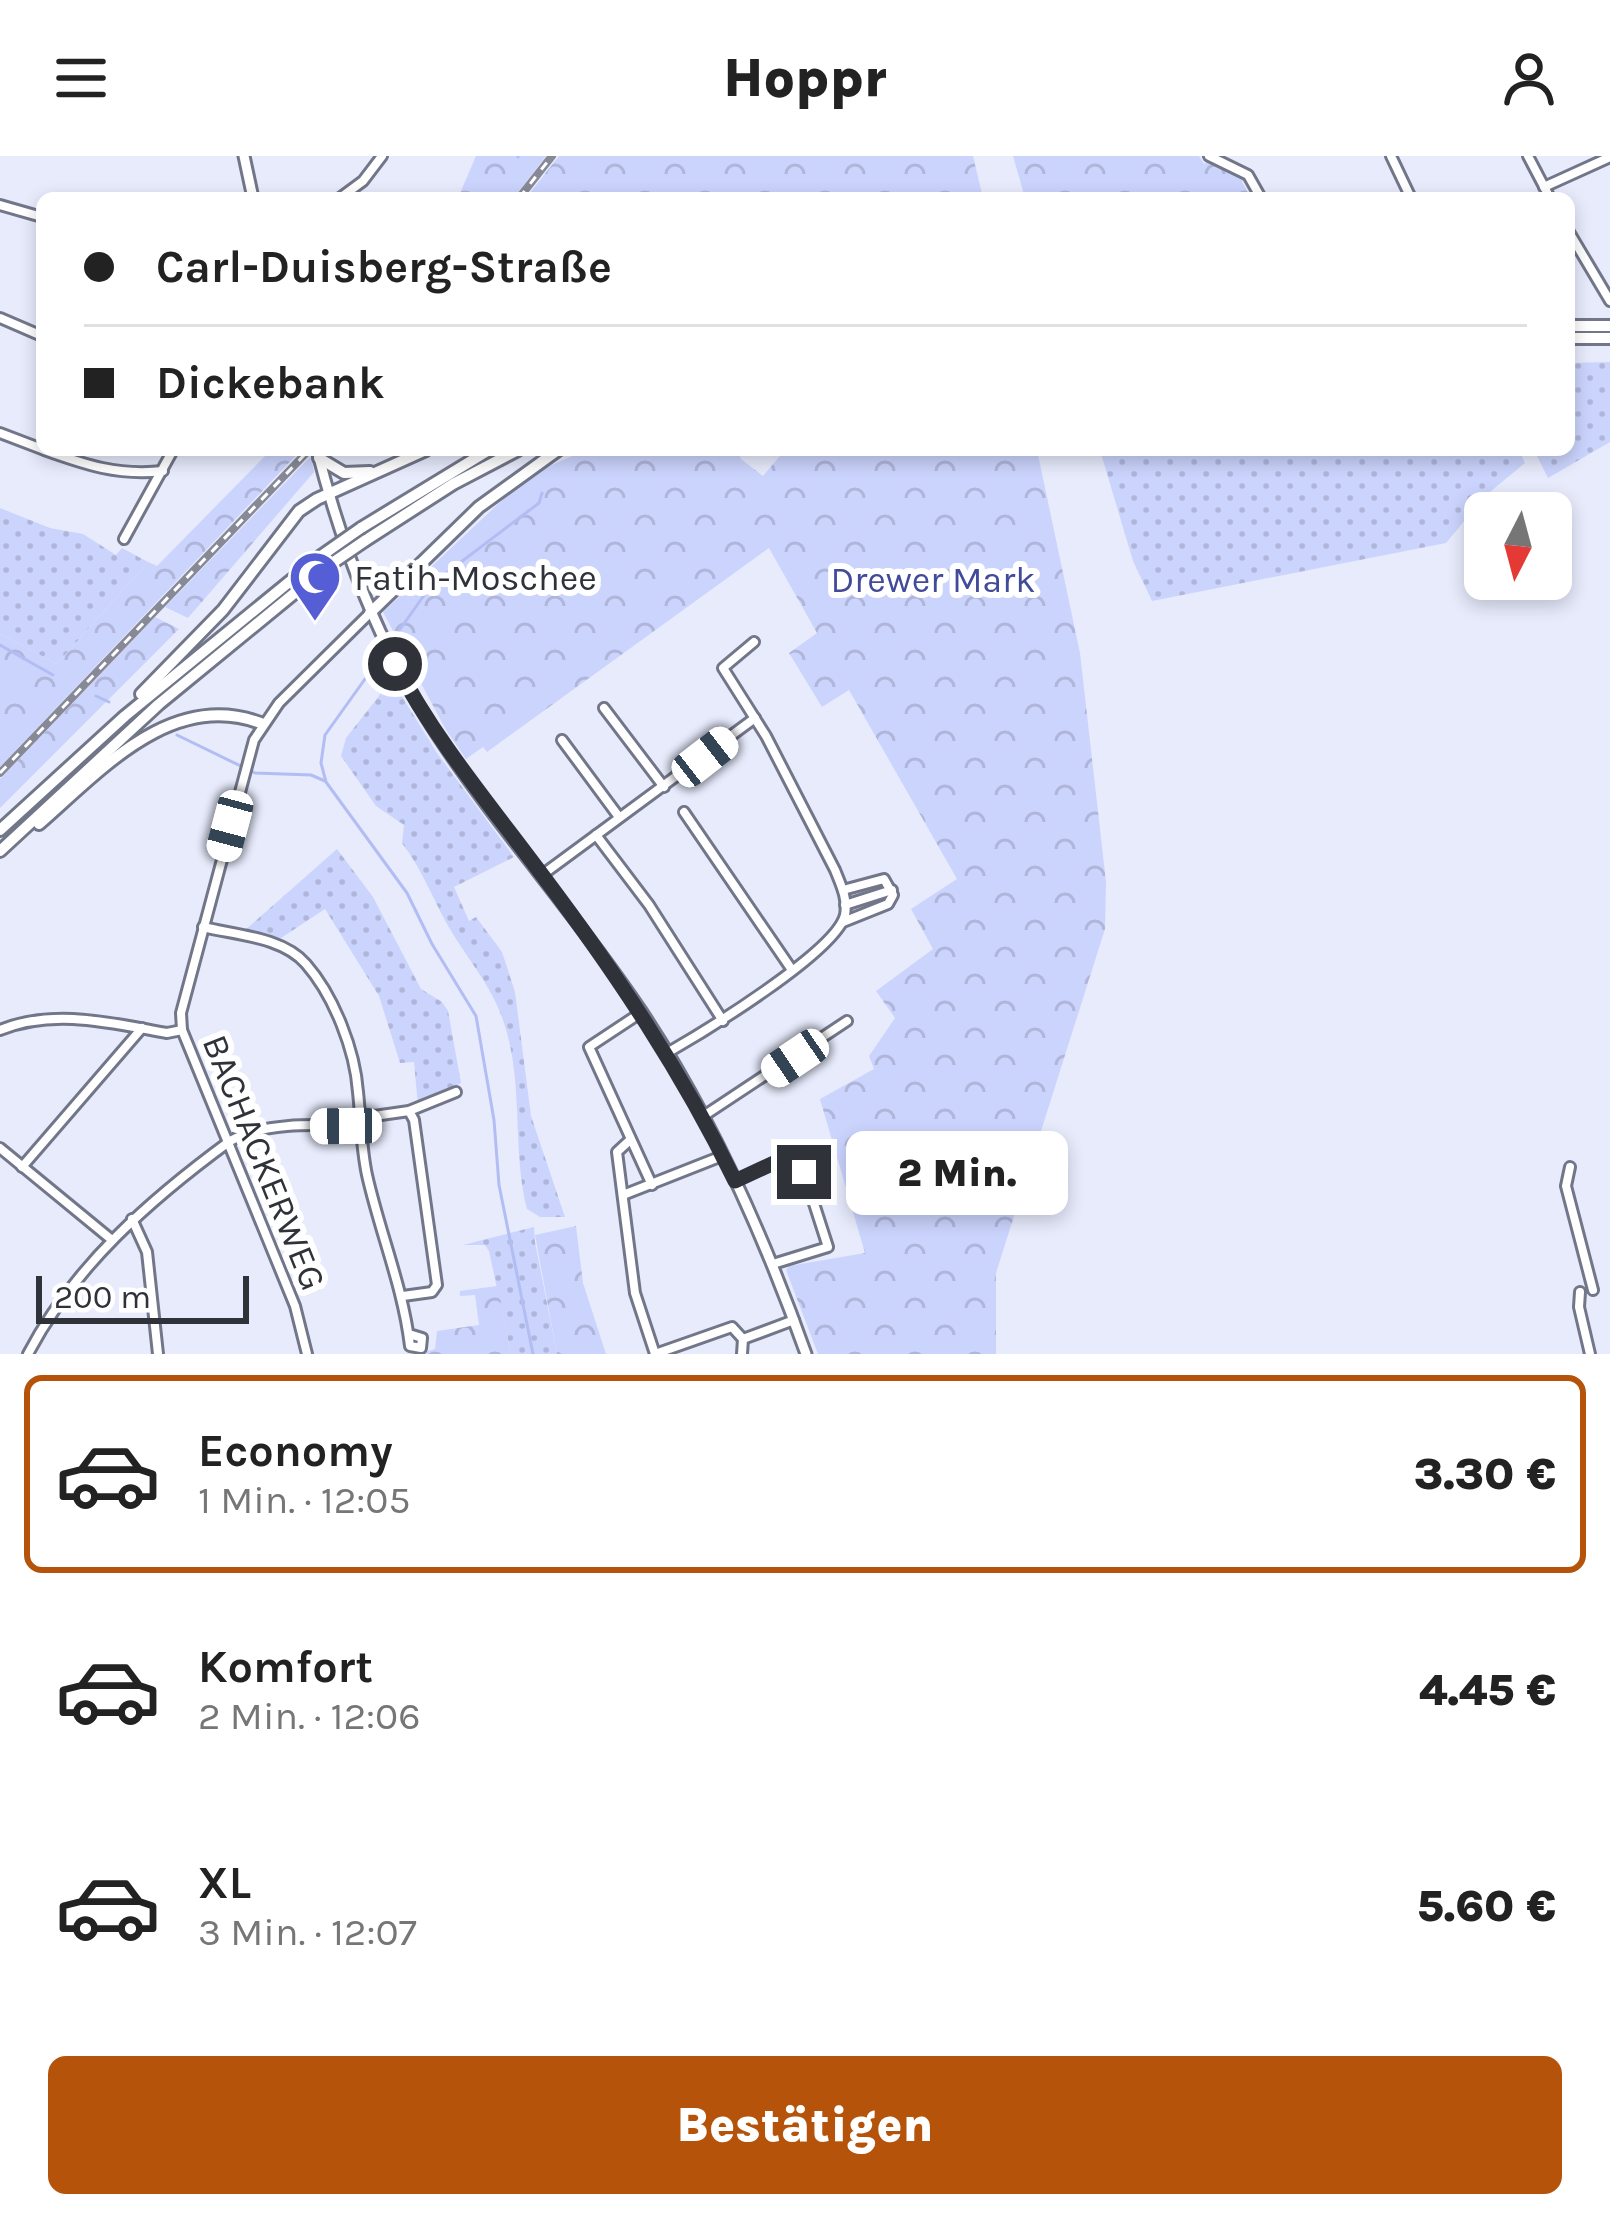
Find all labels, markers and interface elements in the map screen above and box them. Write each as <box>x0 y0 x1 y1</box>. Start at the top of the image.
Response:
icon: menu <box>48 45 114 111</box>
icon: person <box>1496 45 1562 111</box>
text: Hoppr <box>723 46 887 110</box>
text: Carl-Duisberg-Straße <box>156 241 612 293</box>
text: Dickebank <box>156 357 385 409</box>
north arrow <box>1464 492 1572 600</box>
map controls <box>1464 492 1572 600</box>
mosque icon: Fatih-Moschee <box>287 549 343 623</box>
place label: Fatih-Moschee <box>354 557 597 599</box>
park label: Drewer Mark <box>830 559 1036 601</box>
route start <box>368 637 422 691</box>
car <box>666 721 744 793</box>
car <box>203 787 257 865</box>
car <box>755 1023 835 1093</box>
street label: BACHACKERWEG <box>194 1029 334 1296</box>
car <box>310 1107 382 1145</box>
callout: 2 Min. <box>846 1130 1068 1214</box>
route end <box>777 1145 831 1199</box>
text: 2 Min. <box>897 1150 1017 1196</box>
scale bar <box>36 1270 249 1323</box>
text: 200 m <box>54 1278 151 1316</box>
icon: car <box>54 1420 162 1528</box>
text: Economy <box>198 1425 393 1477</box>
text: 3.30 € <box>1414 1448 1556 1500</box>
text: 1 Min. · 12:05 <box>198 1477 410 1523</box>
icon: car <box>54 1636 162 1744</box>
text: Komfort <box>198 1641 373 1693</box>
text: 4.45 € <box>1419 1664 1556 1716</box>
text: 2 Min. · 12:06 <box>198 1693 420 1739</box>
icon: car <box>54 1852 162 1960</box>
text: XL <box>198 1857 251 1909</box>
text: 5.60 € <box>1417 1880 1556 1932</box>
text: 3 Min. · 12:07 <box>198 1909 417 1955</box>
button: Bestätigen <box>48 2056 1562 2194</box>

